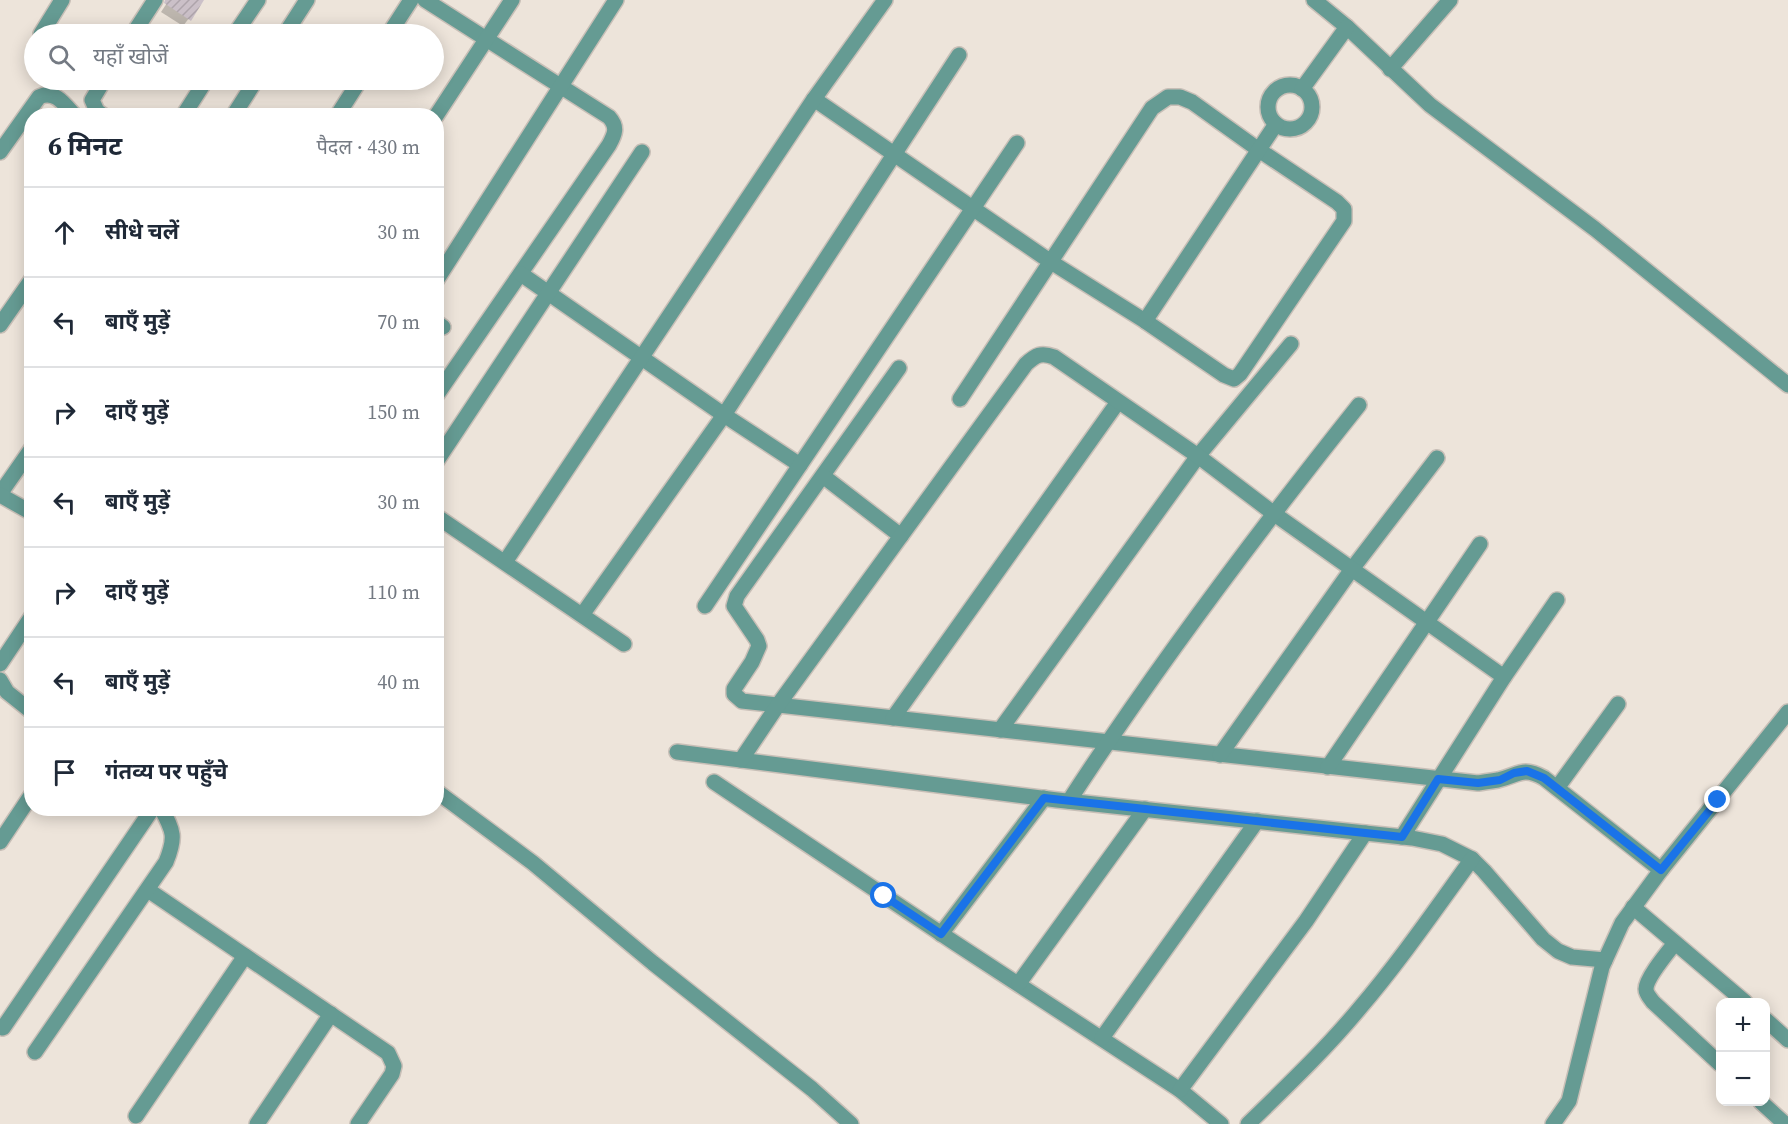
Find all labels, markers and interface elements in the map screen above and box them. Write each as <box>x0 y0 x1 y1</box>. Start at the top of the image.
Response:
search box <box>24 24 444 90</box>
icon: search <box>45 41 78 74</box>
text: यहाँ खोजें <box>93 41 168 71</box>
text: 6 मिनट <box>48 128 122 164</box>
text: पैदल · 430 m <box>316 133 420 161</box>
icon: ahead <box>48 216 81 249</box>
text: सीधे चलें <box>105 216 179 246</box>
text: 30 m <box>377 218 420 246</box>
icon: left <box>48 306 81 339</box>
text: बाएँ मुड़ें <box>105 306 170 336</box>
text: 70 m <box>377 308 420 336</box>
icon: right <box>48 396 81 429</box>
text: दाएँ मुड़ें <box>105 396 169 426</box>
text: 150 m <box>367 398 420 426</box>
icon: left <box>48 486 81 519</box>
text: बाएँ मुड़ें <box>105 486 170 516</box>
text: 30 m <box>377 488 420 516</box>
icon: right <box>48 576 81 609</box>
text: दाएँ मुड़ें <box>105 576 169 606</box>
text: 110 m <box>367 578 420 606</box>
icon: left <box>48 666 81 699</box>
text: बाएँ मुड़ें <box>105 666 170 696</box>
text: 40 m <box>377 668 420 696</box>
icon: arrive <box>48 756 81 789</box>
text: गंतव्य पर पहुँचे <box>105 756 228 786</box>
route end <box>1704 786 1730 812</box>
route start <box>870 882 896 908</box>
map controls <box>1716 998 1770 1106</box>
button: + <box>1716 998 1770 1052</box>
button: − <box>1716 1052 1770 1106</box>

